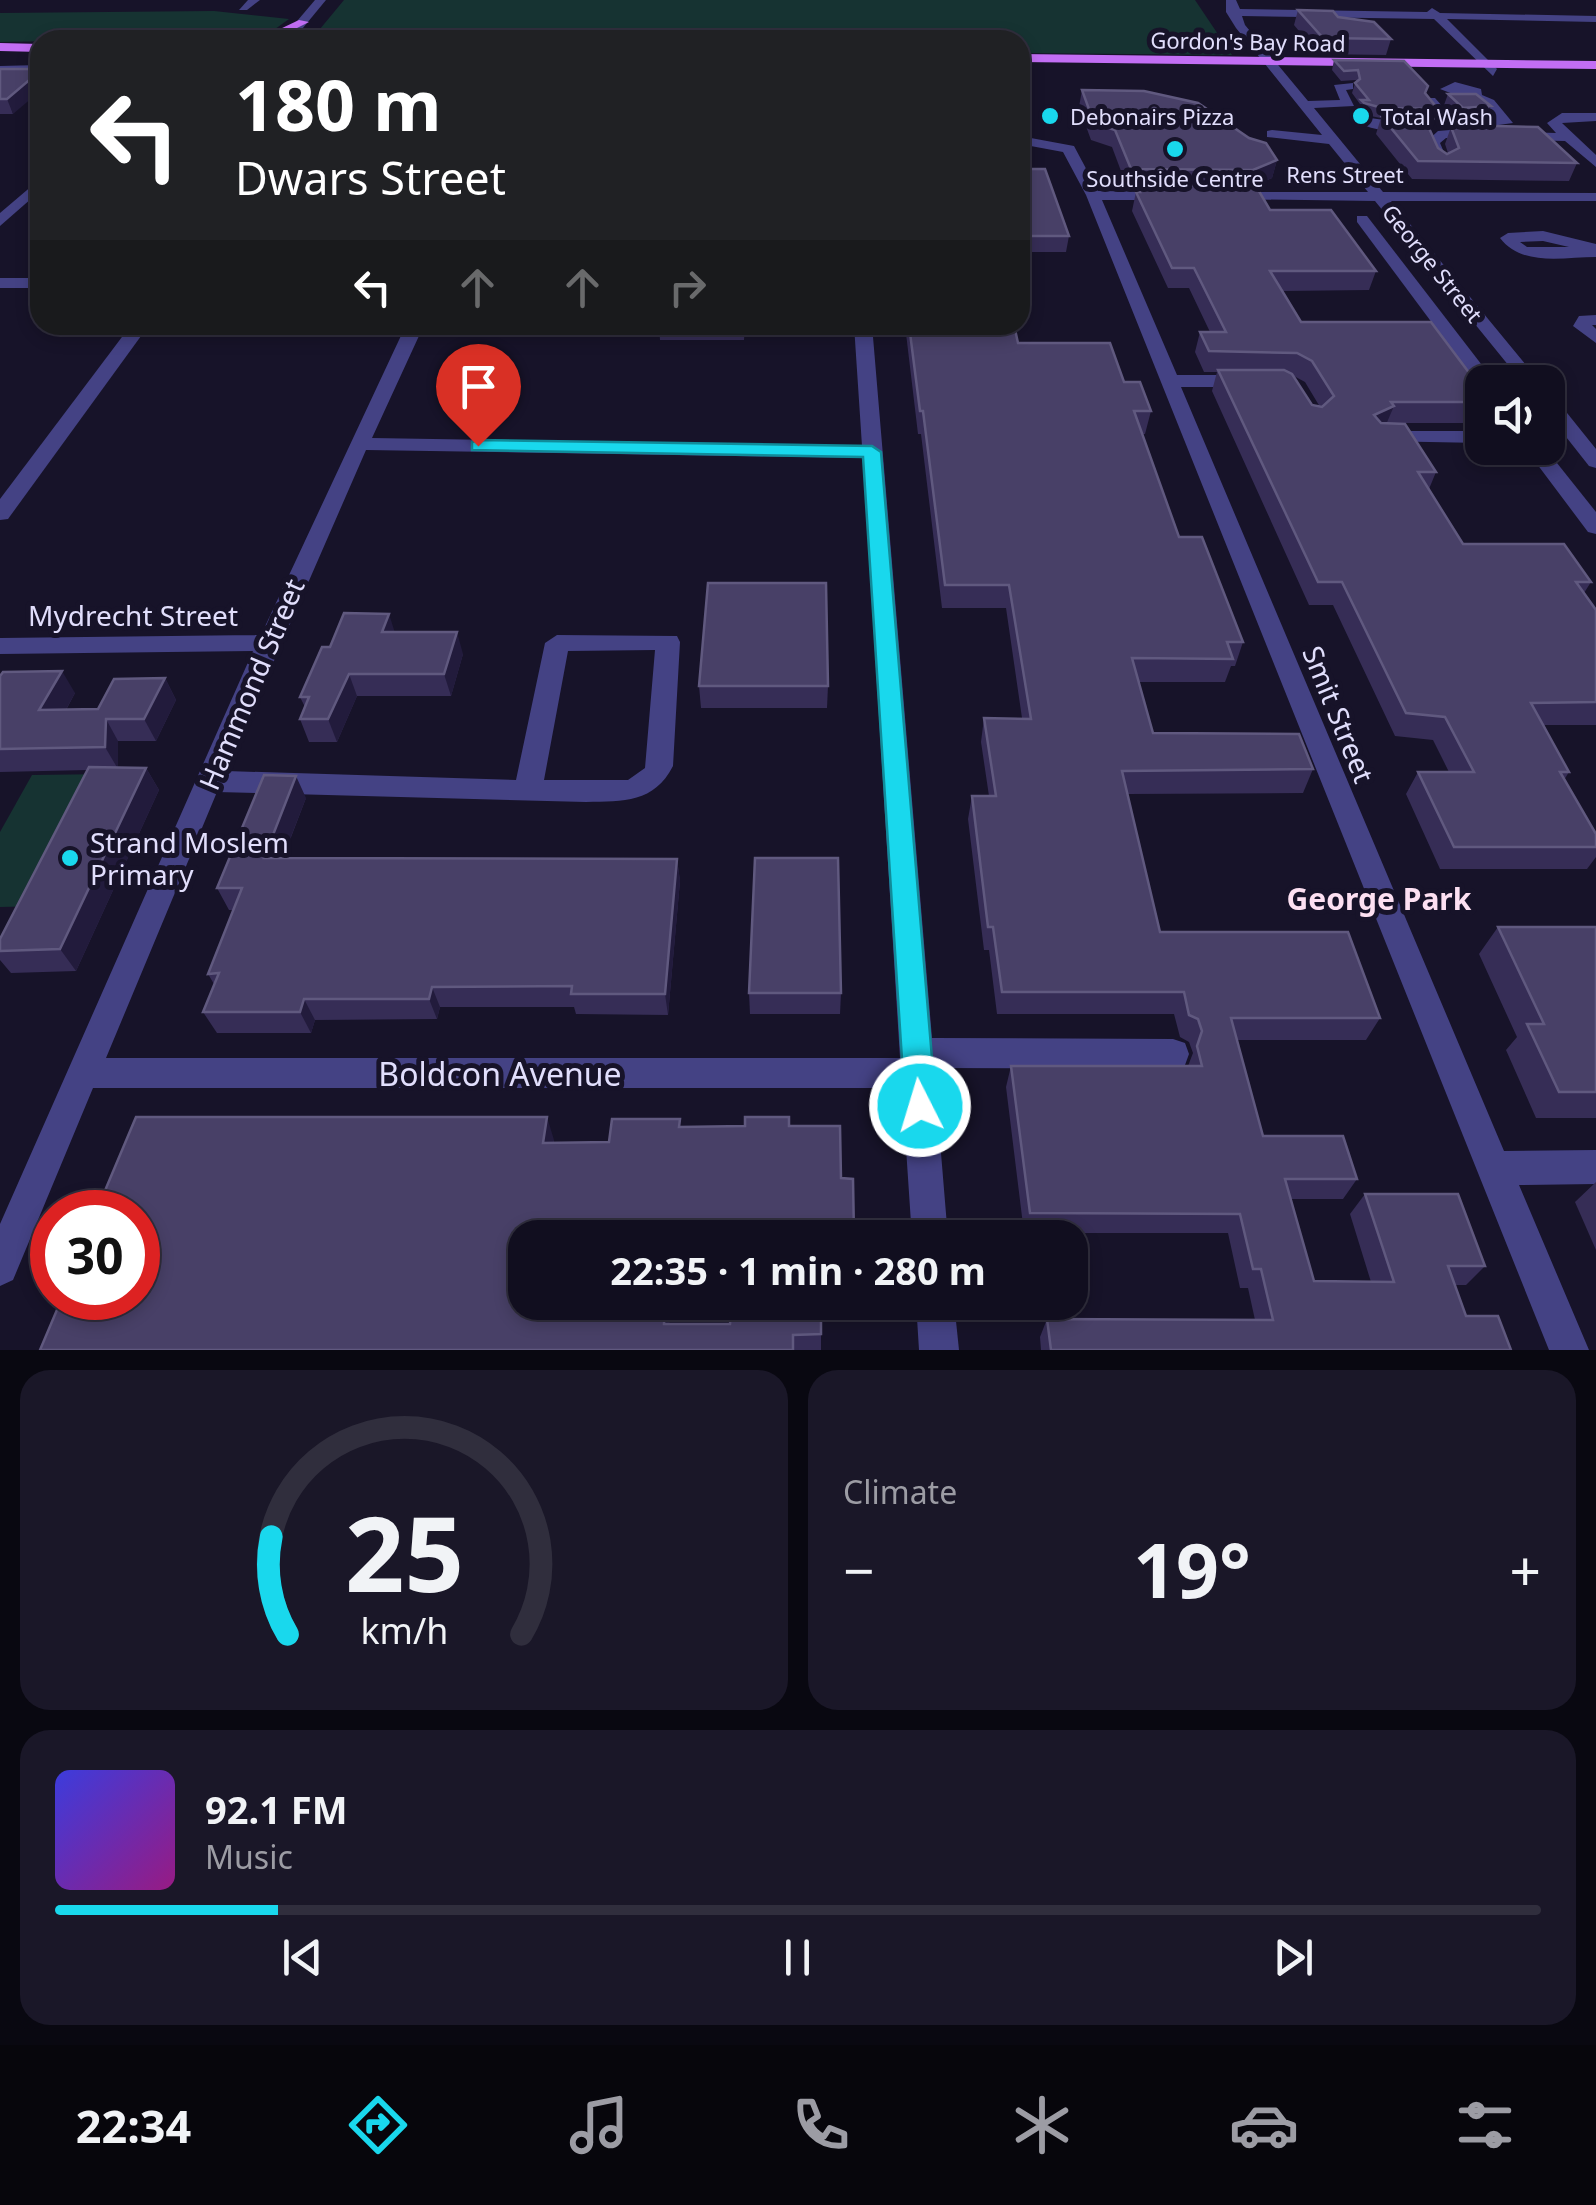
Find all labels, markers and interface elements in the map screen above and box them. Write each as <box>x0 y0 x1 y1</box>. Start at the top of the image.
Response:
street label: Gordon's Bay Road <box>1150 24 1346 58</box>
text: 180 m <box>235 56 442 152</box>
icon: left <box>70 70 200 200</box>
place label: Debonairs Pizza <box>1070 101 1234 131</box>
place label: Total Wash <box>1381 101 1493 131</box>
marker: Debonairs Pizza <box>1039 105 1061 127</box>
marker: Total Wash <box>1350 105 1372 127</box>
marker: Southside Centre <box>1164 138 1186 160</box>
text: Dwars Street <box>235 147 506 208</box>
street label: Rens Street <box>1286 159 1404 189</box>
place label: Southside Centre <box>1086 163 1264 193</box>
street label: George Street <box>1376 198 1490 328</box>
icon: left <box>345 260 400 315</box>
icon: ahead <box>450 260 505 315</box>
icon: ahead <box>555 260 610 315</box>
icon: right <box>660 260 715 315</box>
pin <box>436 344 521 447</box>
icon: arrive <box>451 359 506 414</box>
map controls <box>1465 365 1565 465</box>
button: sound <box>1465 365 1565 465</box>
street label: Hammond Street <box>189 573 313 795</box>
street label: Mydrecht Street <box>28 596 238 634</box>
street label: Smit Street <box>1294 640 1384 788</box>
place label: Strand Moslem Primary <box>90 823 289 893</box>
marker: Strand Moslem Primary <box>59 847 81 869</box>
district label: George Park <box>1287 878 1472 919</box>
street label: Boldcon Avenue <box>378 1052 622 1095</box>
position arrow <box>868 1054 972 1158</box>
speed limit sign: 30 <box>30 1190 160 1320</box>
text: 22:35 · 1 min · 280 m <box>610 1244 986 1296</box>
text: Climate <box>843 1470 957 1513</box>
text: 25 <box>345 1481 463 1622</box>
text: 19° <box>1133 1518 1251 1620</box>
text: − <box>843 1532 874 1607</box>
text: + <box>1510 1532 1541 1607</box>
text: km/h <box>360 1606 448 1654</box>
text: 92.1 FM <box>205 1783 347 1835</box>
text: Music <box>205 1835 293 1878</box>
icon: previous <box>275 1930 330 1985</box>
icon: pause <box>770 1930 825 1985</box>
icon: next <box>1266 1930 1321 1985</box>
icon: directions <box>343 2090 413 2160</box>
icon: music <box>564 2090 634 2160</box>
icon: phone <box>786 2090 856 2160</box>
icon: climate <box>1007 2090 1077 2160</box>
icon: car <box>1229 2090 1299 2160</box>
icon: filters <box>1450 2090 1520 2160</box>
text: 22:34 <box>76 2095 191 2156</box>

